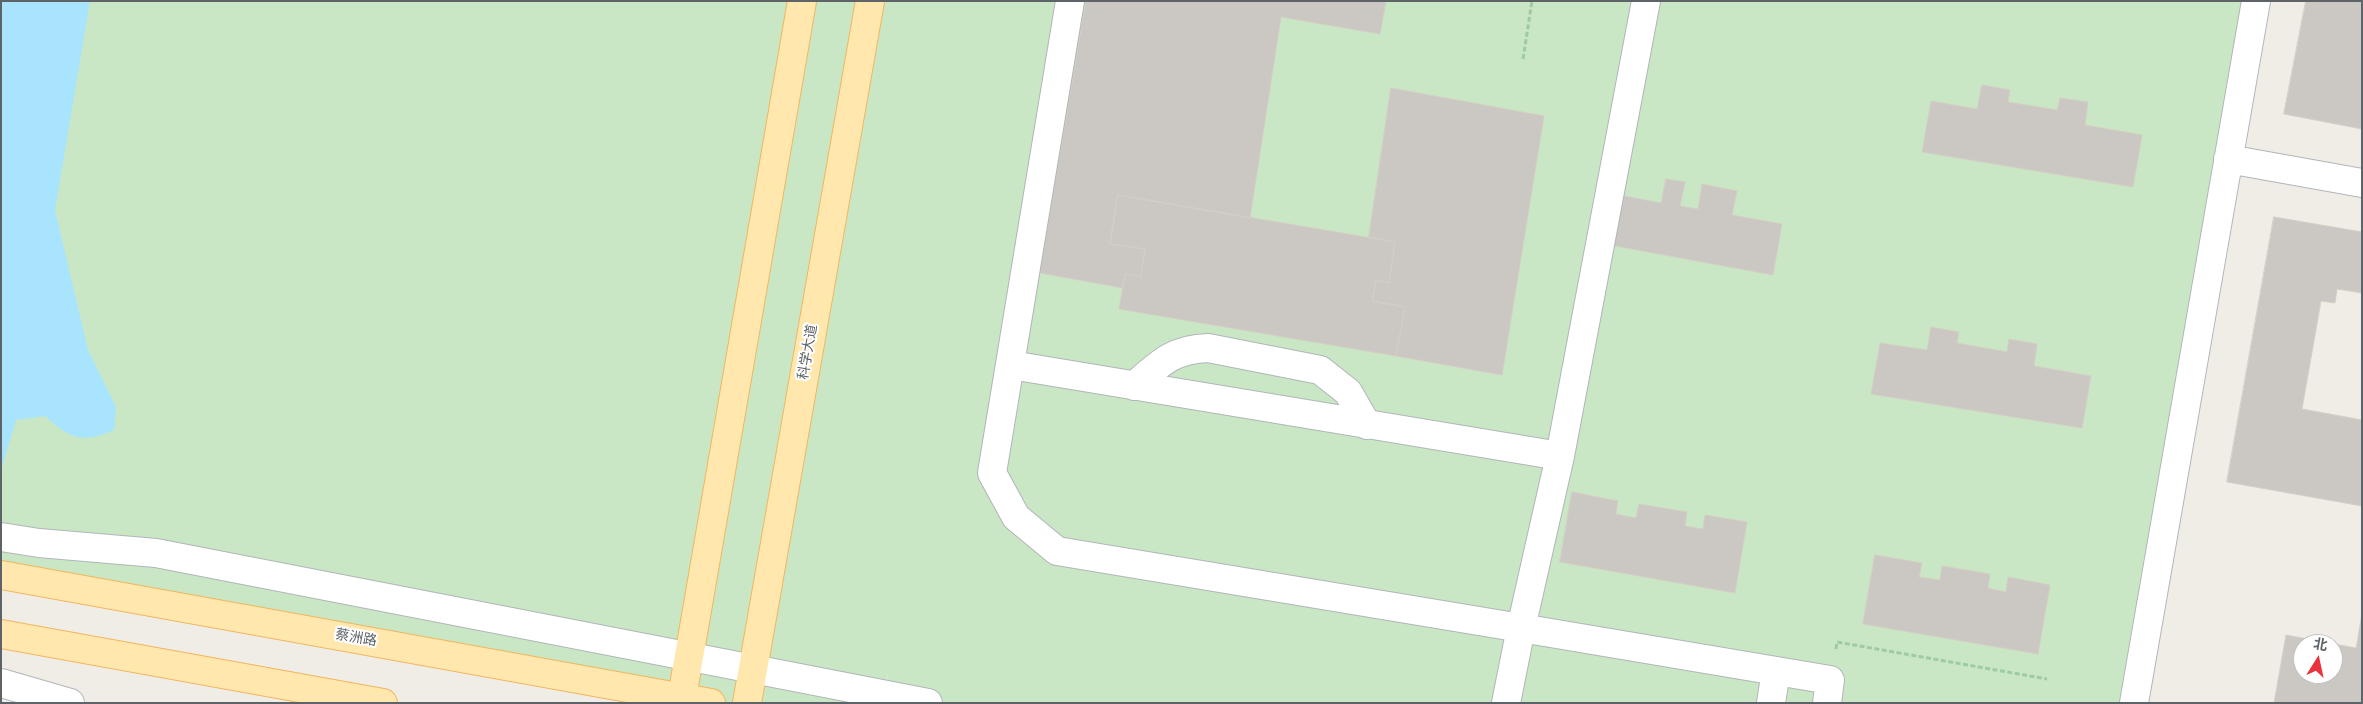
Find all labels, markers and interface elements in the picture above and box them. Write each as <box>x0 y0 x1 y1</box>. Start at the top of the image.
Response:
street label: 科学大道 <box>795 323 821 381</box>
street label: 蔡洲路 <box>334 626 378 650</box>
north arrow <box>2293 634 2343 684</box>
text: 北 <box>2312 635 2329 654</box>

